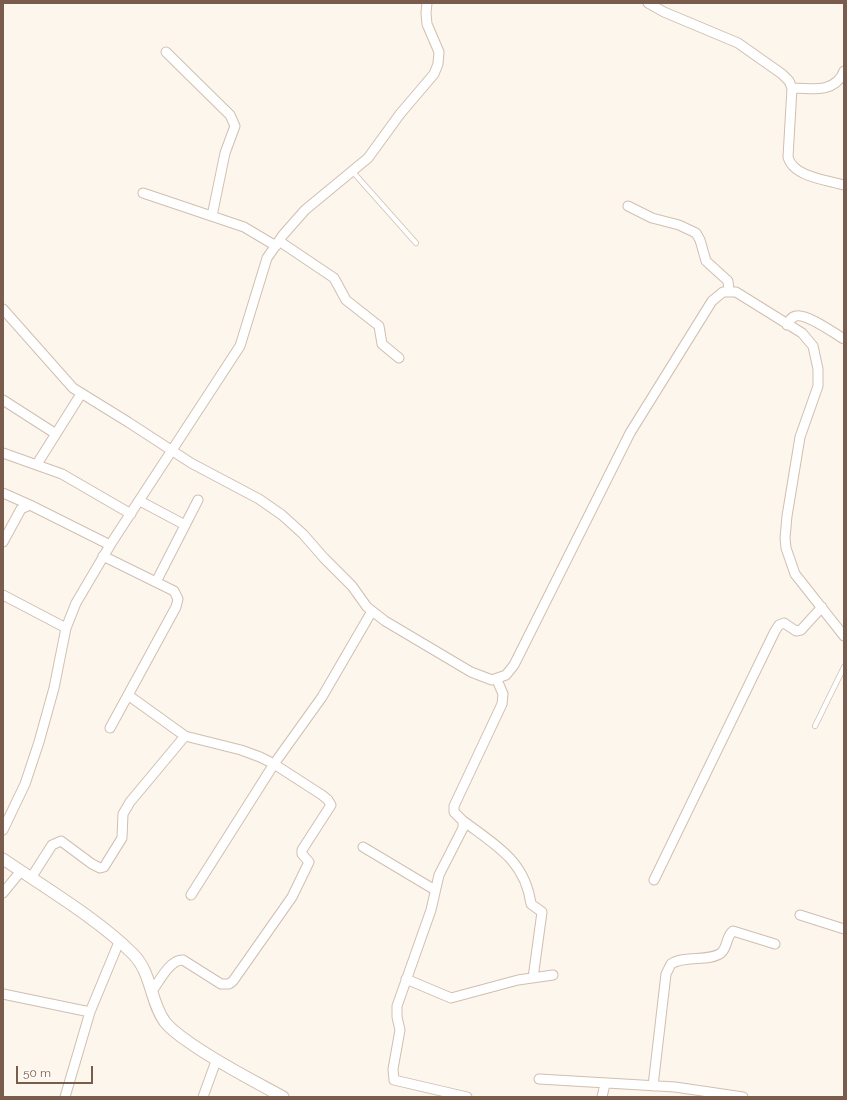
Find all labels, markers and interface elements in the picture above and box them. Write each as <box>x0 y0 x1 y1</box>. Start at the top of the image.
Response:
scale bar <box>18 1058 95 1084</box>
text: 50 m <box>23 1066 51 1080</box>

